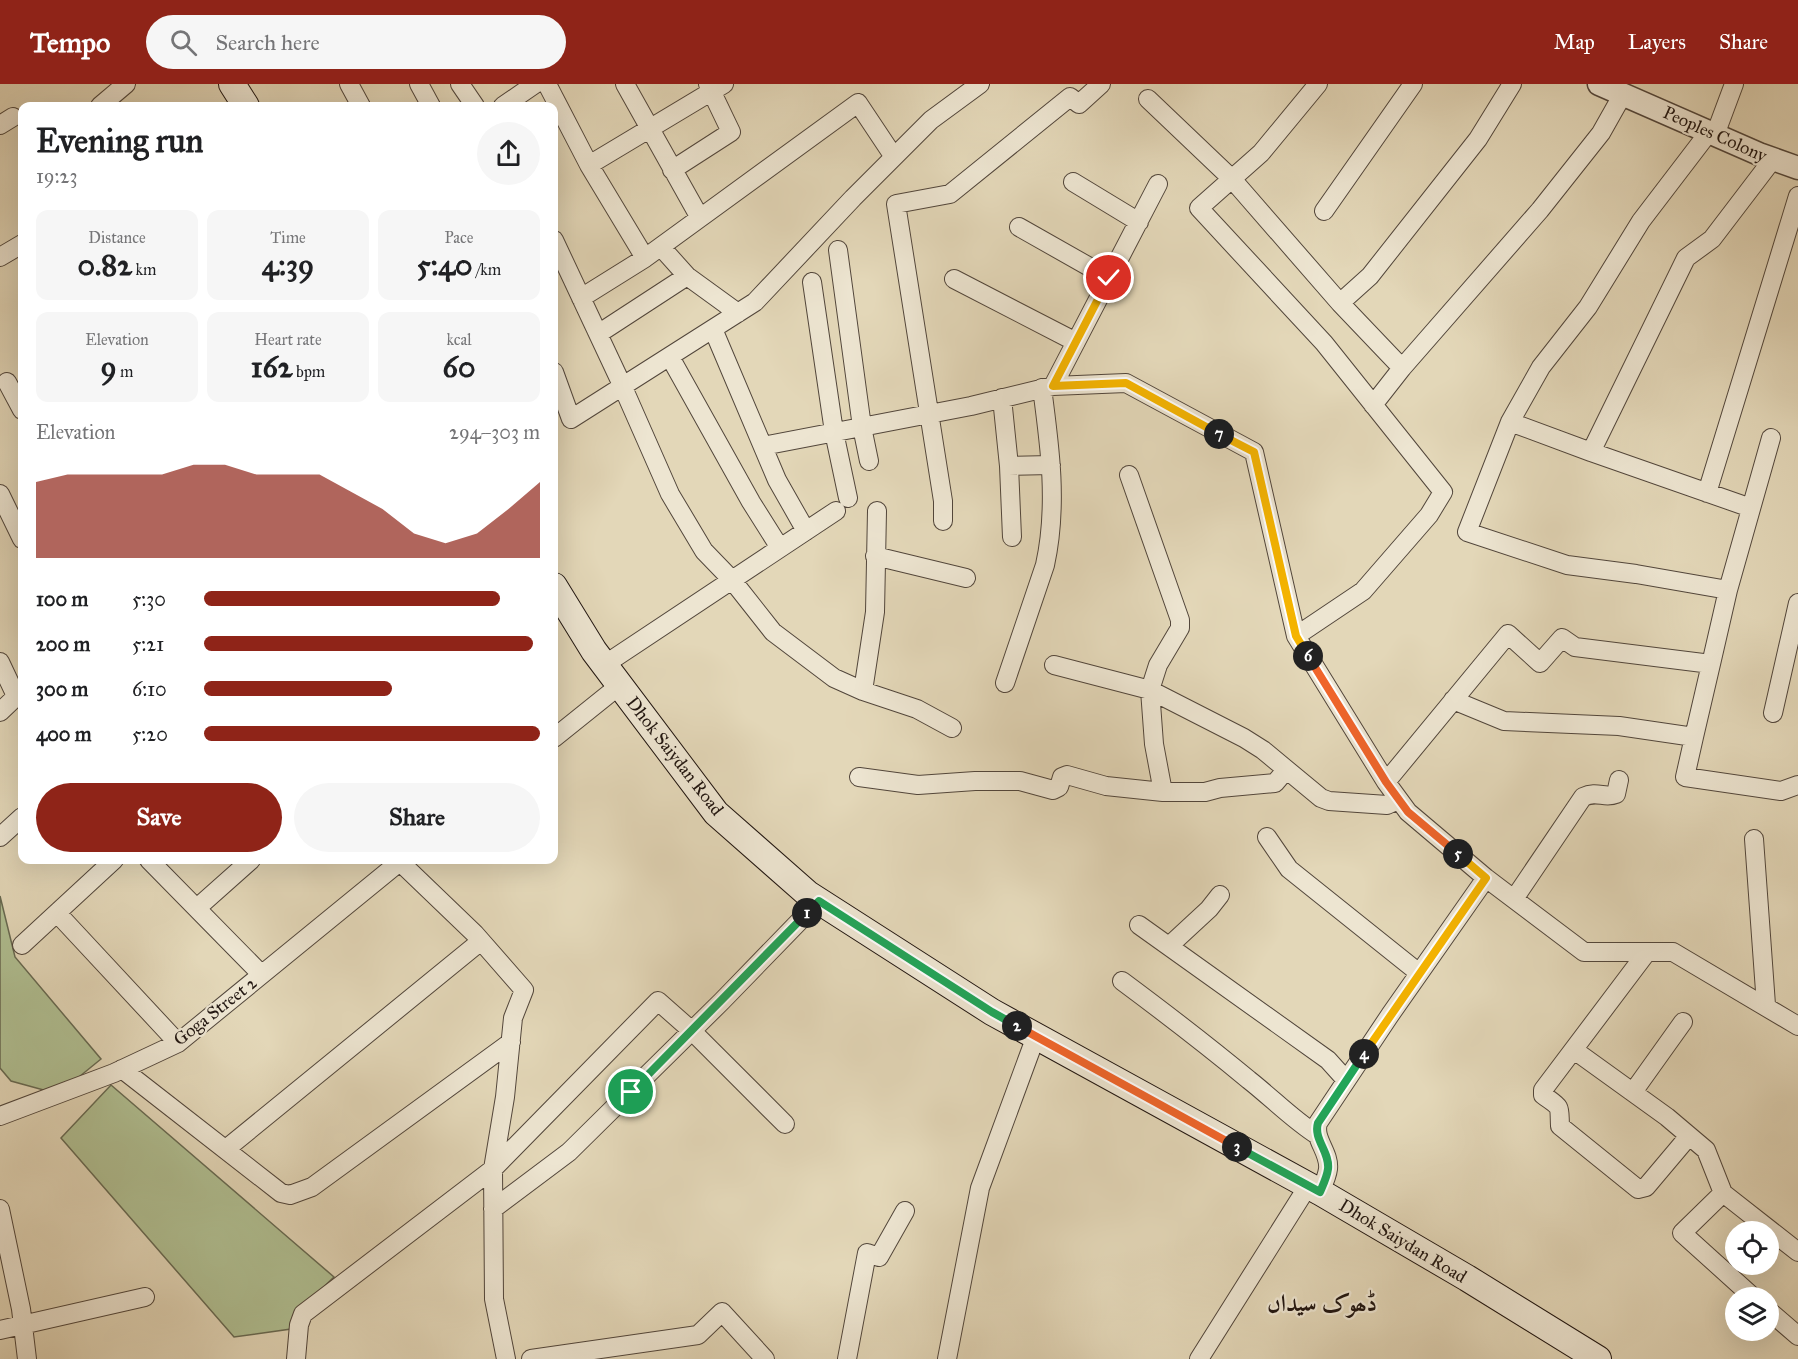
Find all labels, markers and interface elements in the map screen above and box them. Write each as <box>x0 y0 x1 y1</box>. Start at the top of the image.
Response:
search box <box>146 15 566 69</box>
text: Tempo <box>30 25 110 60</box>
icon: search <box>167 26 200 59</box>
text: Search here <box>215 29 320 56</box>
text: Map <box>1554 29 1595 55</box>
text: Layers <box>1628 29 1686 55</box>
text: Share <box>1719 29 1768 55</box>
street label: Peoples Colony <box>1660 101 1771 167</box>
text: Evening run <box>36 121 203 161</box>
button: share <box>477 122 540 185</box>
text: 19:23 <box>36 164 77 188</box>
text: Distance <box>88 228 146 247</box>
text: Time <box>270 228 306 247</box>
text: Pace <box>444 228 474 247</box>
text: 0.82 <box>78 247 132 283</box>
text: 4:39 <box>262 247 314 283</box>
text: 5:40 <box>417 247 473 283</box>
pin <box>1083 252 1134 303</box>
text: km <box>132 260 156 279</box>
text: /km <box>473 260 501 279</box>
icon: check <box>1092 261 1125 294</box>
text: Elevation <box>85 330 149 349</box>
text: Heart rate <box>254 330 322 349</box>
text: kcal <box>446 330 472 349</box>
text: 9 <box>100 349 117 385</box>
text: 162 <box>251 349 293 385</box>
text: 60 <box>443 349 475 385</box>
text: m <box>117 362 134 381</box>
text: bpm <box>293 362 325 381</box>
pin: 7 <box>1204 419 1234 449</box>
text: Elevation <box>36 420 115 444</box>
text: 294–303 m <box>449 420 540 444</box>
text: 7 <box>1215 424 1223 443</box>
text: 100 m <box>36 587 88 611</box>
text: 5:30 <box>132 587 166 611</box>
text: 200 m <box>36 632 90 656</box>
text: 5:21 <box>132 632 164 656</box>
pin: 6 <box>1293 641 1323 671</box>
text: 6 <box>1304 646 1312 665</box>
text: 300 m <box>36 677 88 701</box>
text: 6:10 <box>132 677 167 701</box>
street label: Dhok Saiydan Road <box>622 692 728 820</box>
text: 400 m <box>36 722 92 746</box>
text: 5:20 <box>132 722 168 746</box>
button: Save <box>36 783 282 852</box>
button: Share <box>294 783 540 852</box>
pin: 5 <box>1443 839 1473 869</box>
text: 5 <box>1454 844 1462 863</box>
pin: 1 <box>792 898 822 928</box>
text: 1 <box>804 903 810 922</box>
street label: Goga Street 2 <box>169 972 262 1051</box>
pin: 2 <box>1002 1011 1032 1041</box>
text: 2 <box>1013 1016 1021 1035</box>
pin: 4 <box>1349 1039 1379 1069</box>
text: 4 <box>1360 1044 1368 1063</box>
pin <box>605 1066 656 1117</box>
icon: arrive <box>614 1075 647 1108</box>
pin: 3 <box>1222 1132 1252 1162</box>
text: 3 <box>1234 1137 1240 1156</box>
street label: Dhok Saiydan Road <box>1335 1194 1471 1288</box>
map controls <box>1725 1221 1779 1341</box>
button: locate <box>1725 1221 1779 1275</box>
button: layers <box>1725 1287 1779 1341</box>
district label: ڈھوک سیداں <box>1267 1288 1377 1318</box>

